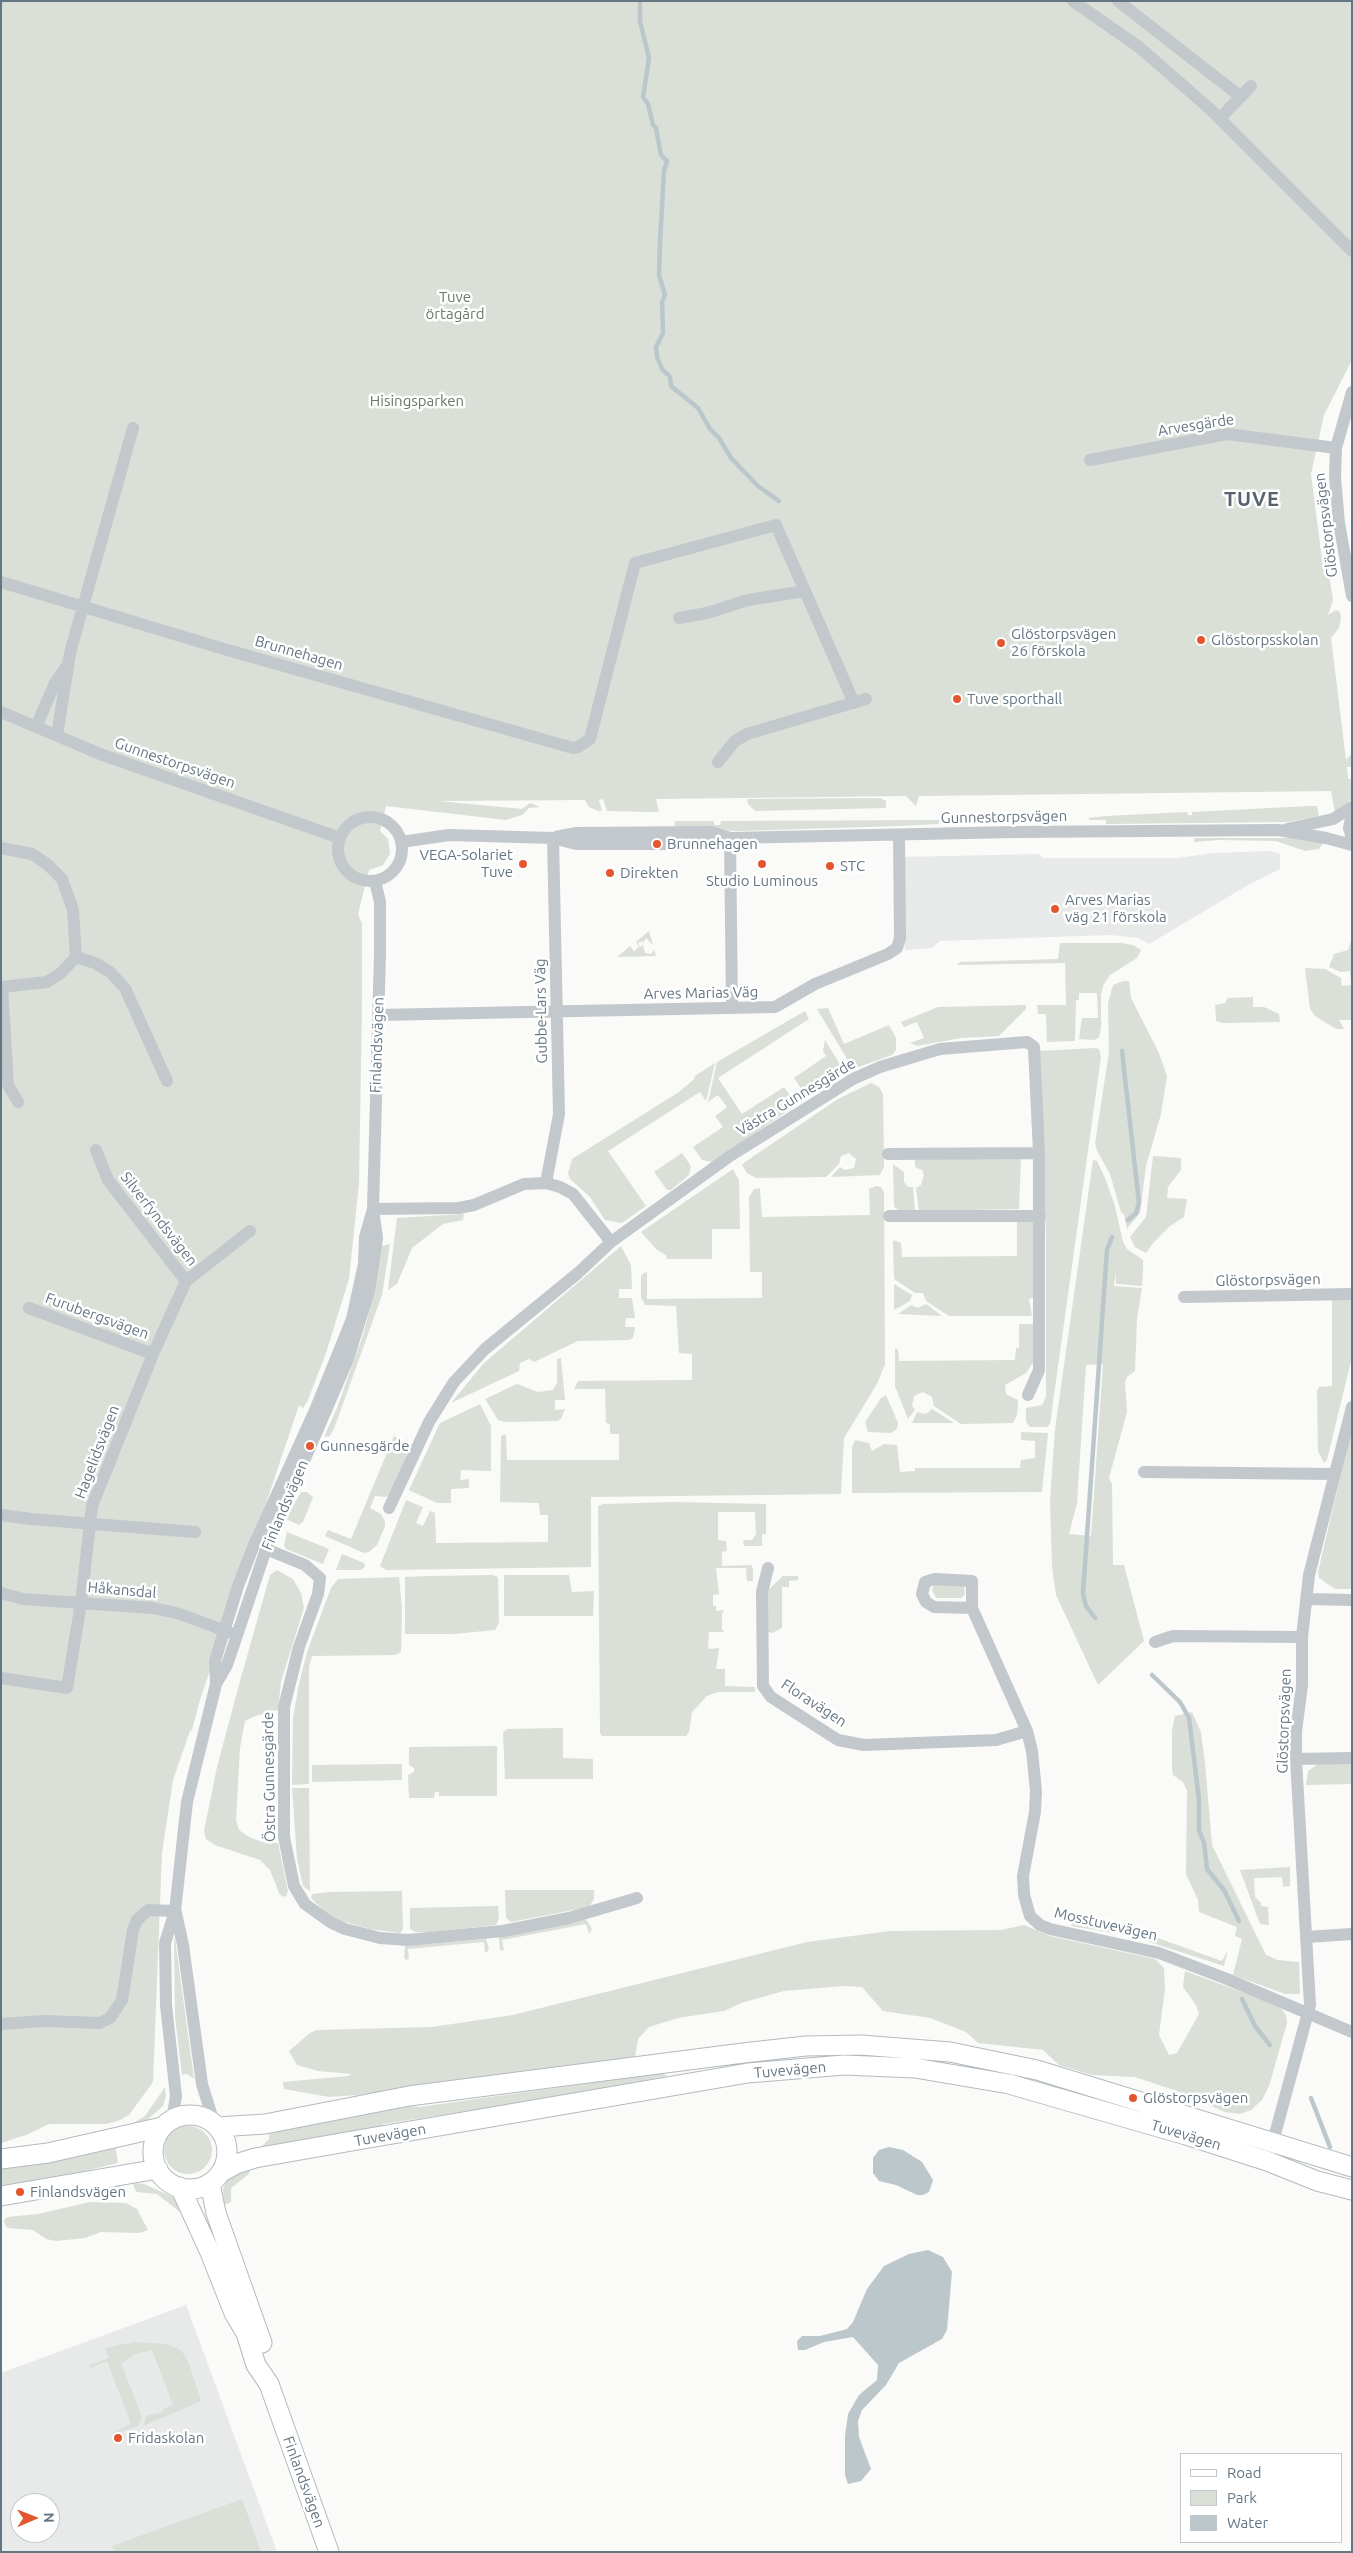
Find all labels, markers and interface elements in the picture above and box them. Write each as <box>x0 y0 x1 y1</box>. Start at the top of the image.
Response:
park label: Tuve örtagård <box>426 288 484 323</box>
park label: Hisingsparken <box>370 392 464 410</box>
street label: Arvesgärde <box>1157 410 1235 440</box>
street label: Glöstorpsvägen <box>1311 472 1341 578</box>
district label: TUVE <box>1224 487 1280 511</box>
place label: Glöstorpsvägen 26 förskola <box>1011 625 1116 660</box>
place label: Glöstorpsskolan <box>1211 631 1319 649</box>
street label: Brunnehagen <box>253 632 345 674</box>
marker: Glöstorpsskolan <box>1195 634 1207 646</box>
marker: Glöstorpsvägen 26 förskola <box>995 637 1007 649</box>
place label: Tuve sporthall <box>967 690 1062 708</box>
marker: Tuve sporthall <box>951 693 963 705</box>
street label: Gunnestorpsvägen <box>112 734 238 792</box>
street label: Gunnestorpsvägen <box>941 807 1067 827</box>
place label: Brunnehagen <box>667 835 758 853</box>
marker: Brunnehagen <box>651 838 663 850</box>
place label: VEGA-Solariet Tuve <box>419 846 513 881</box>
place label: STC <box>840 857 865 875</box>
marker: VEGA-Solariet Tuve <box>517 858 529 870</box>
marker: Studio Luminous <box>756 858 768 870</box>
marker: STC <box>824 860 836 872</box>
place label: Direkten <box>620 864 678 882</box>
marker: Direkten <box>604 867 616 879</box>
place label: Studio Luminous <box>706 872 818 890</box>
place label: Arves Marias väg 21 förskola <box>1065 891 1167 926</box>
marker: Arves Marias väg 21 förskola <box>1049 903 1061 915</box>
street label: Gubbe-Lars Väg <box>531 958 551 1064</box>
street label: Arves Marias Väg <box>644 983 758 1003</box>
street label: Finlandsvägen <box>366 997 388 1093</box>
street label: Västra Gunnesgärde <box>733 1054 859 1140</box>
street label: Silverfyndsvägen <box>117 1168 201 1270</box>
street label: Glöstorpsvägen <box>1215 1270 1321 1290</box>
street label: Furubergsvägen <box>43 1289 151 1343</box>
street label: Hagelidsvägen <box>71 1403 123 1501</box>
place label: Gunnesgärde <box>320 1437 409 1455</box>
marker: Gunnesgärde <box>304 1440 316 1452</box>
street label: Finlandsvägen <box>258 1457 312 1553</box>
street label: Håkansdal <box>87 1578 157 1602</box>
street label: Glöstorpsvägen <box>1273 1668 1295 1774</box>
street label: Floravägen <box>778 1675 850 1731</box>
street label: Östra Gunnesgärde <box>259 1712 279 1842</box>
street label: Mosstuvevägen <box>1053 1903 1159 1945</box>
street label: Tuvevägen <box>753 2058 827 2082</box>
place label: Glöstorpsvägen <box>1143 2089 1248 2107</box>
marker: Glöstorpsvägen <box>1127 2092 1139 2104</box>
street label: Tuvevägen <box>1149 2116 1223 2154</box>
street label: Tuvevägen <box>353 2120 427 2150</box>
place label: Finlandsvägen <box>30 2183 126 2201</box>
marker: Finlandsvägen <box>14 2186 26 2198</box>
place label: Fridaskolan <box>128 2429 204 2447</box>
marker: Fridaskolan <box>112 2432 124 2444</box>
street label: Finlandsvägen <box>279 2434 329 2530</box>
legend <box>1180 2453 1343 2543</box>
text: Road <box>1227 2464 1262 2481</box>
text: Park <box>1227 2489 1257 2506</box>
north arrow <box>10 2493 60 2543</box>
text: N <box>41 2512 57 2523</box>
text: Water <box>1227 2514 1268 2531</box>

